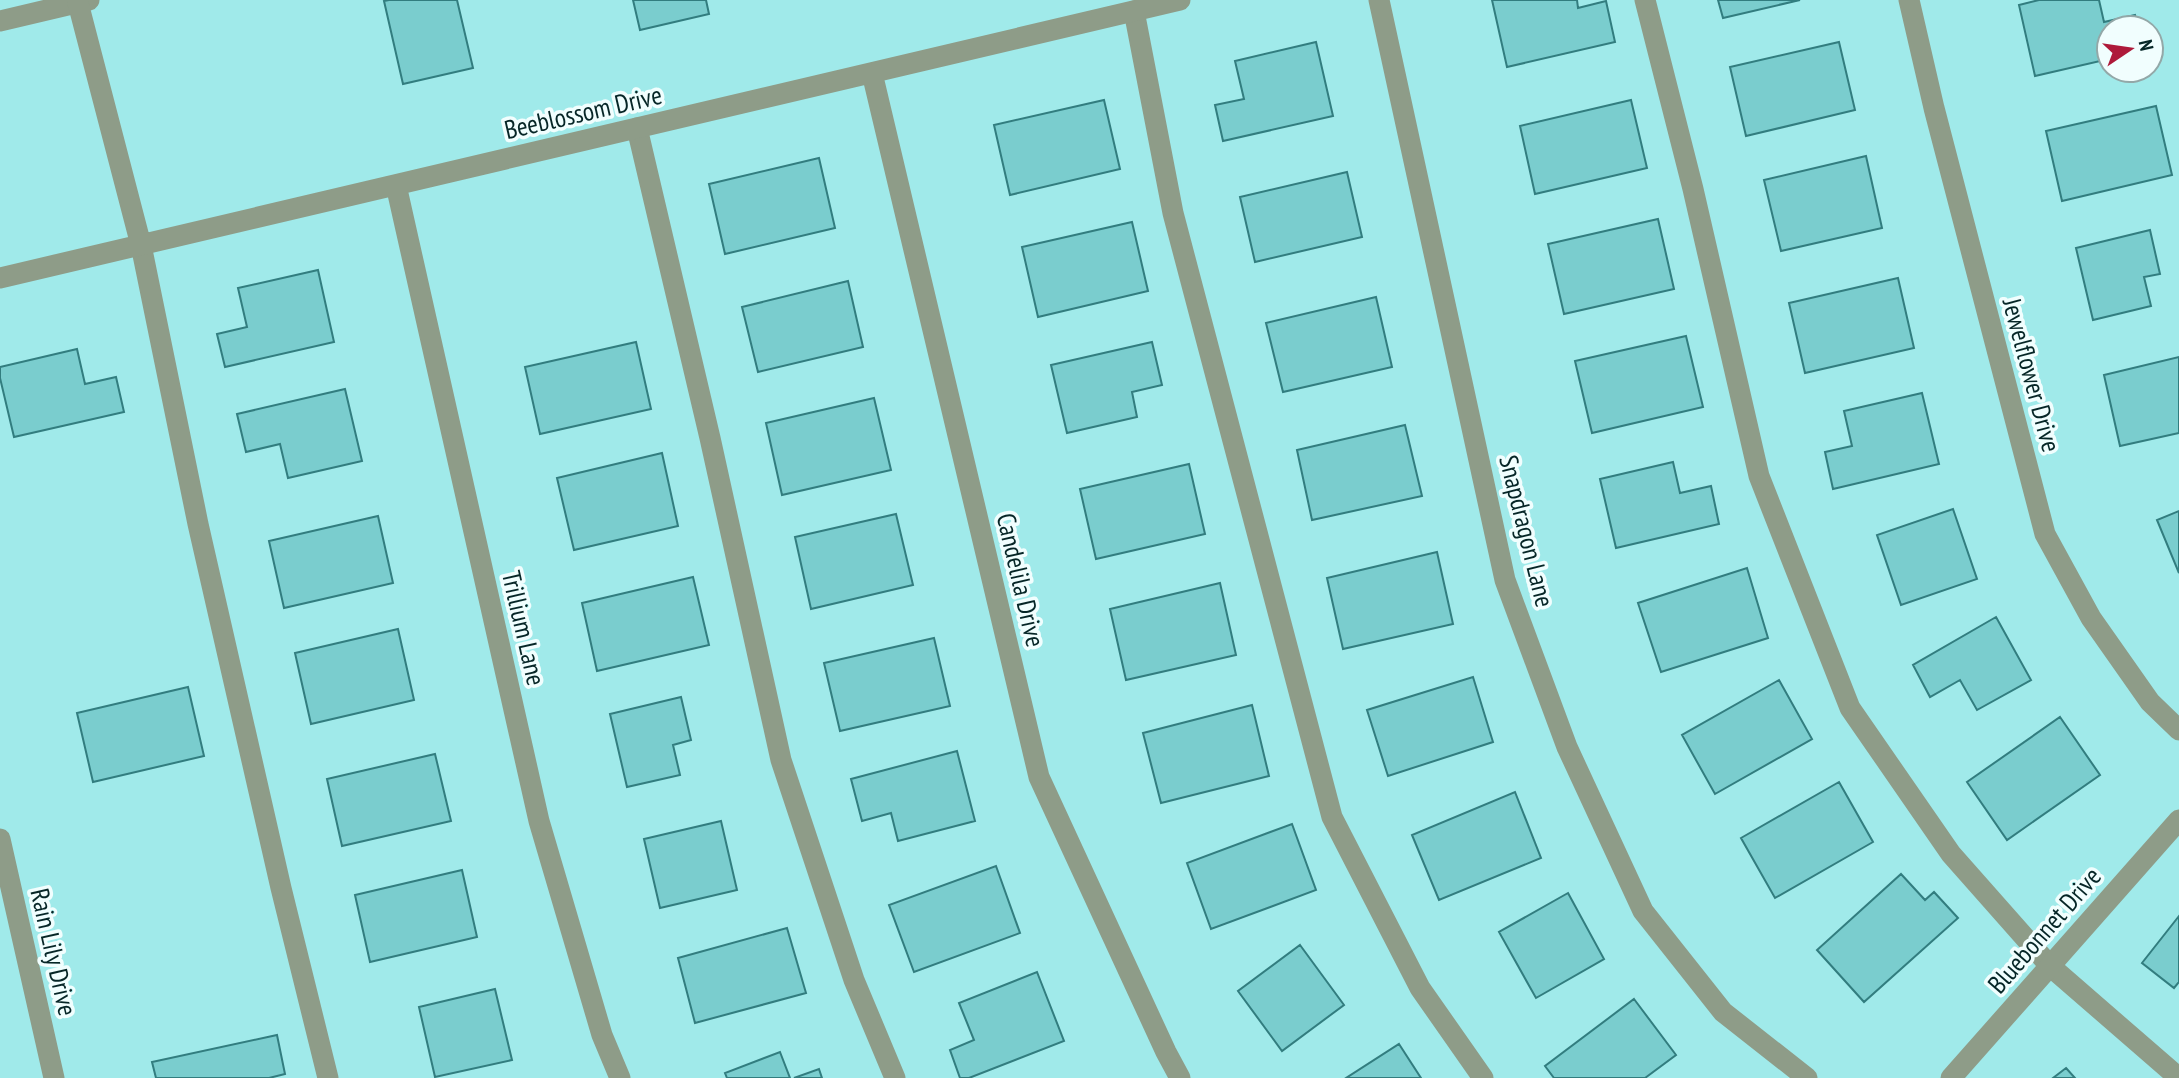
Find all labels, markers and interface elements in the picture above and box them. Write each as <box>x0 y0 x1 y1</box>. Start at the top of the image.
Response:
north arrow <box>2095 14 2165 84</box>
text: N <box>2134 37 2159 53</box>
street label: Beeblossom Drive <box>501 78 665 146</box>
street label: Jewelflower Drive <box>1995 294 2068 455</box>
street label: Snapdragon Lane <box>1492 452 1562 610</box>
street label: Candelila Drive <box>990 510 1052 650</box>
street label: Trillium Lane <box>495 567 553 689</box>
street label: Bluebonnet Drive <box>1980 860 2108 1000</box>
street label: Rain Lily Drive <box>23 885 85 1019</box>

